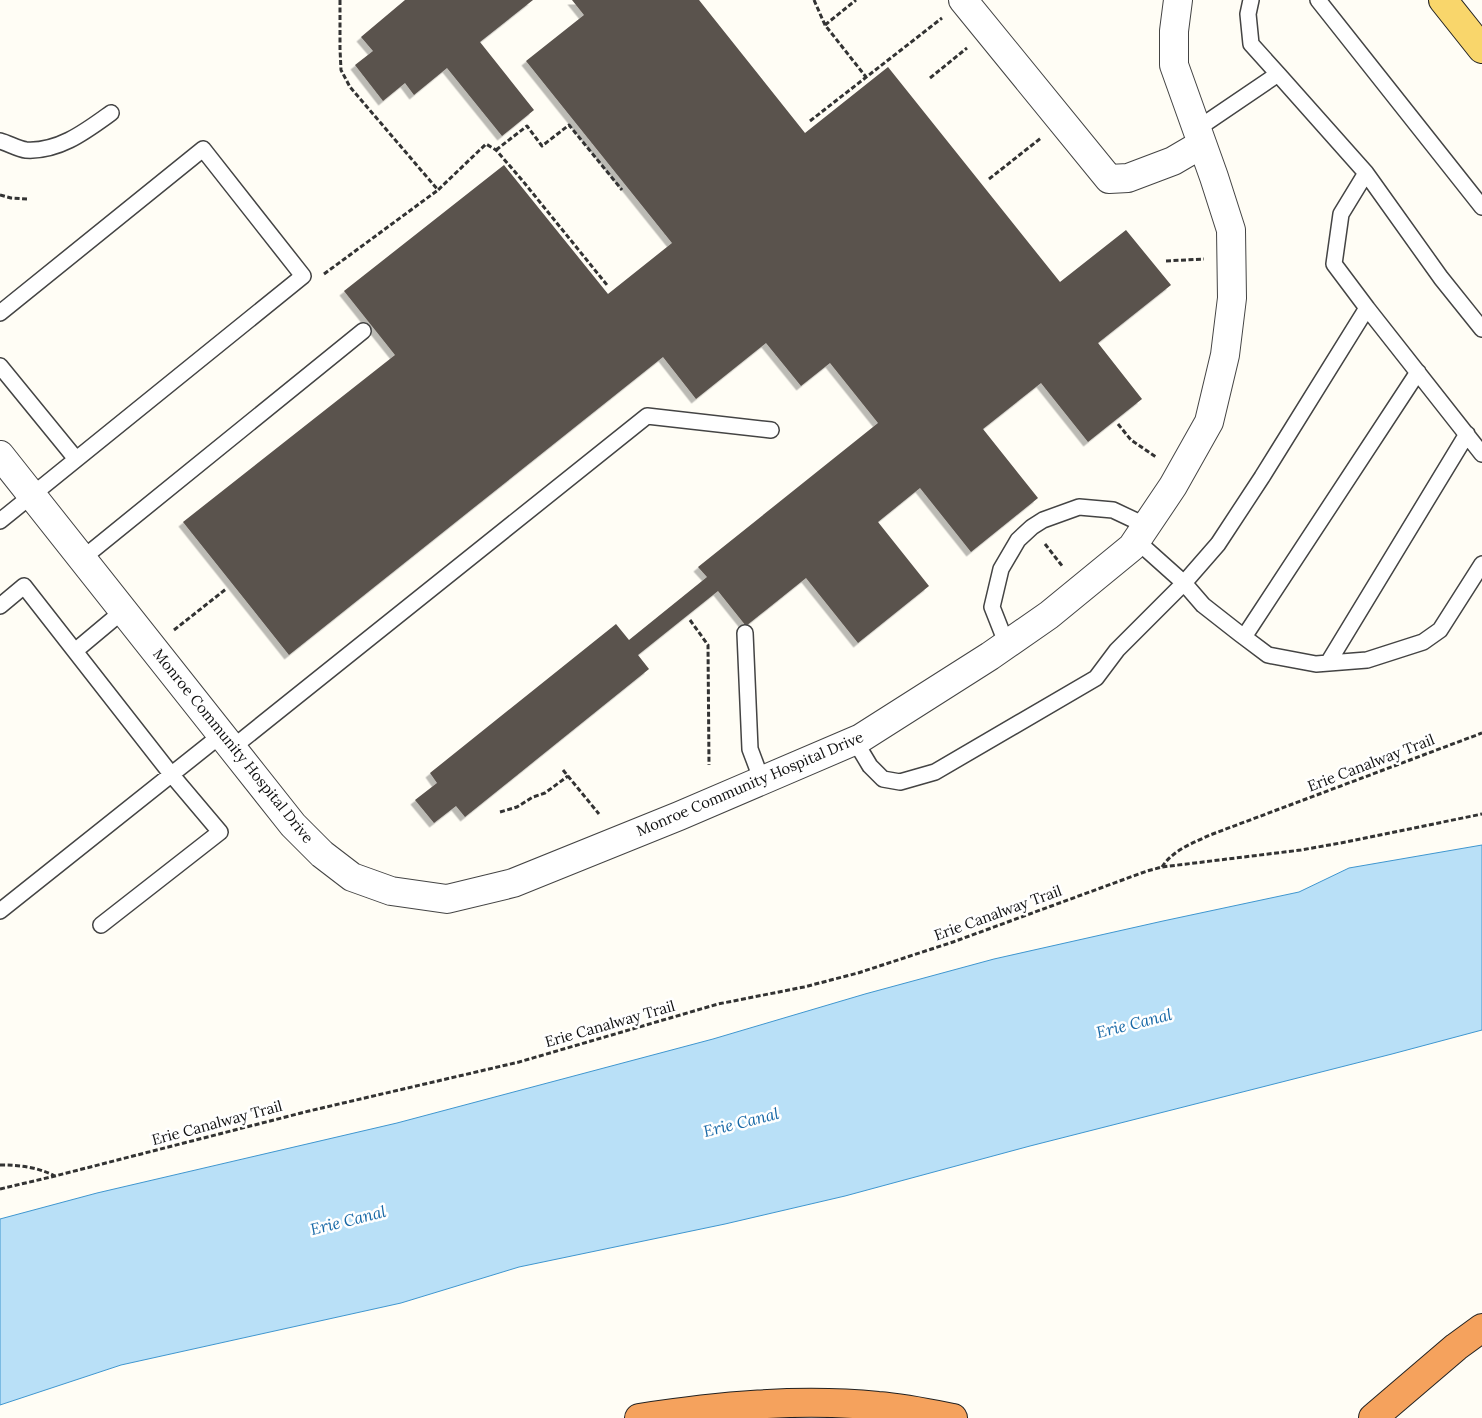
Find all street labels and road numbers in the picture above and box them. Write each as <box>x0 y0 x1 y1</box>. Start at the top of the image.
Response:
street label: Monroe Community Hospital Drive <box>149 645 318 847</box>
street label: Monroe Community Hospital Drive <box>633 727 866 840</box>
street label: Erie Canalway Trail <box>1305 730 1437 795</box>
street label: Erie Canalway Trail <box>931 881 1064 944</box>
street label: Erie Canalway Trail <box>543 996 677 1051</box>
street label: Erie Canalway Trail <box>150 1096 284 1149</box>

